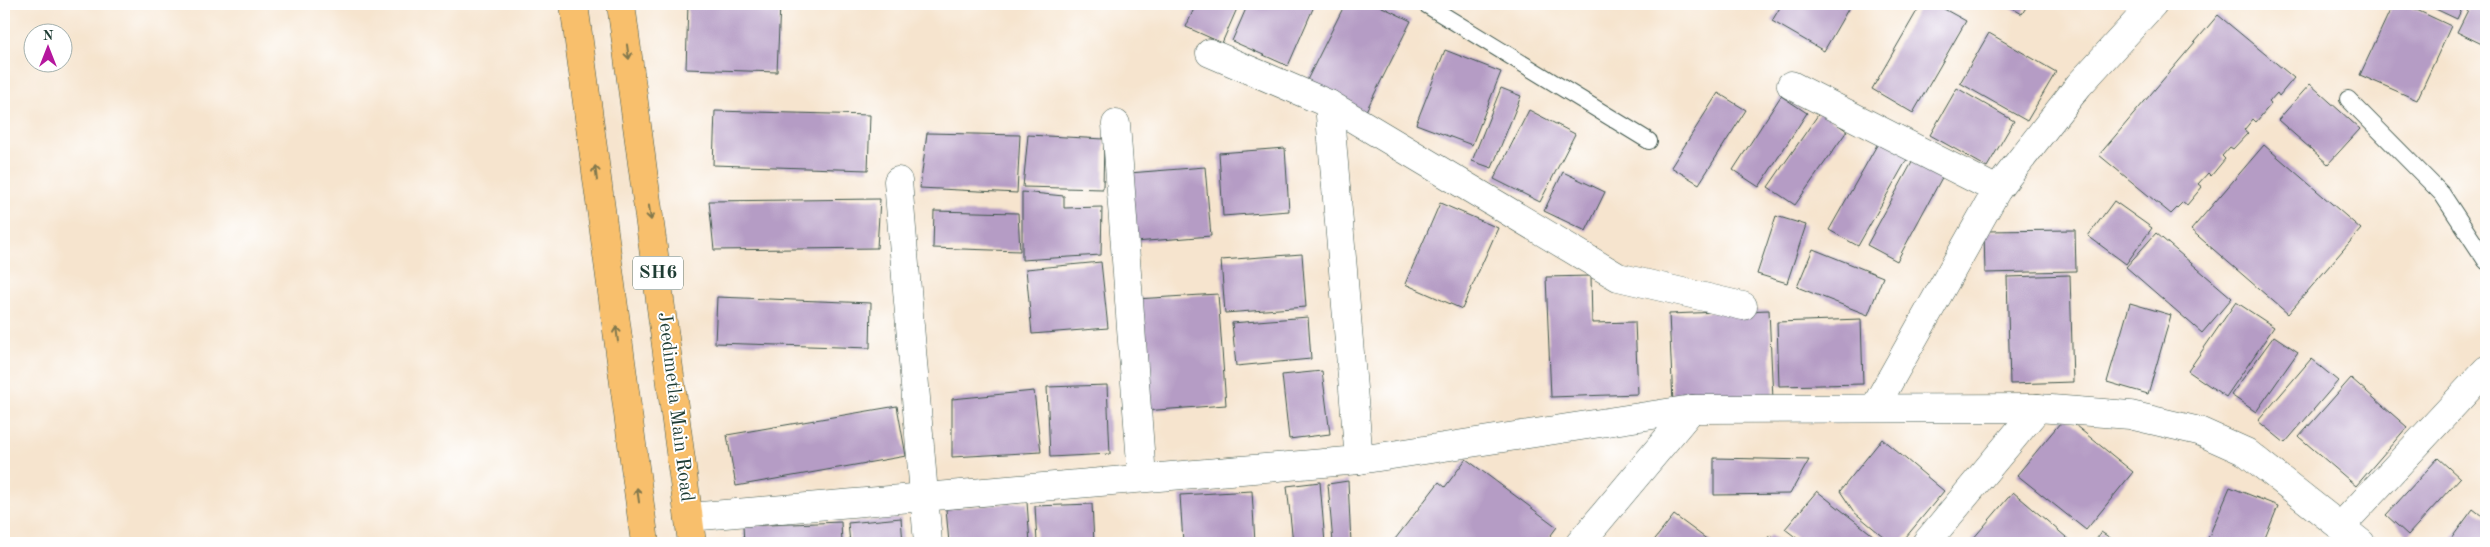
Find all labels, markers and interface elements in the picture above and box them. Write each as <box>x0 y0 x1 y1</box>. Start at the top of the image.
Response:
north arrow <box>22 22 72 72</box>
text: N <box>43 29 54 43</box>
one-way arrow <box>623 44 633 60</box>
one-way arrow <box>591 165 601 181</box>
one-way arrow <box>645 205 655 221</box>
road number: SH6 <box>633 256 683 290</box>
street label: Jeedimetla Main Road <box>653 311 697 503</box>
one-way arrow <box>612 326 622 342</box>
one-way arrow <box>633 487 643 503</box>

